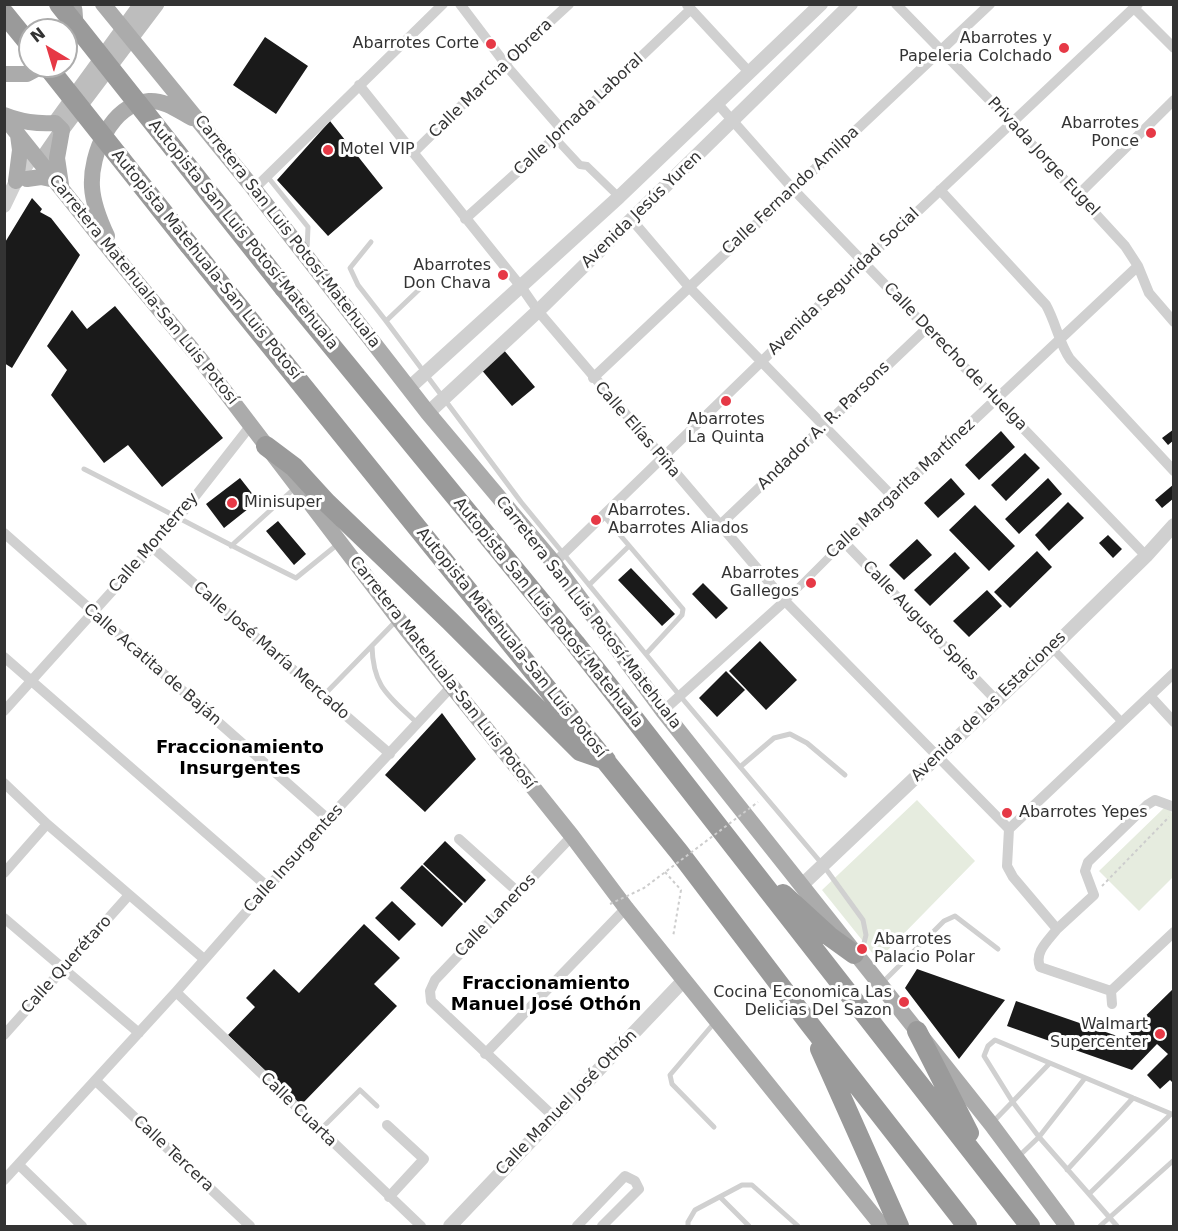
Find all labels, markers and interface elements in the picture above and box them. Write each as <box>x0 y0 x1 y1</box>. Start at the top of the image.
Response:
street label: Calle Marcha Obrera <box>425 15 557 143</box>
north arrow <box>18 18 78 78</box>
text: N <box>27 23 49 47</box>
place label: Abarrotes y Papeleria Colchado <box>899 29 1052 67</box>
place label: Abarrotes Corte <box>353 34 479 54</box>
marker: Abarrotes Corte <box>484 37 498 51</box>
marker: Abarrotes y Papeleria Colchado <box>1057 41 1071 55</box>
street label: Calle Jornada Laboral <box>510 50 648 180</box>
street label: Privada Jorge Eugel <box>983 94 1103 220</box>
street label: Carretera San Luis Potosí-Matehuala <box>190 112 384 352</box>
place label: Abarrotes Ponce <box>1061 114 1139 152</box>
street label: Autopista San Luis Potosí-Matehuala <box>144 116 342 354</box>
street label: Calle Fernando Amilpa <box>719 123 863 259</box>
marker: Abarrotes Ponce <box>1144 126 1158 140</box>
place label: Motel VIP <box>340 140 415 160</box>
marker: Motel VIP <box>321 143 335 157</box>
street label: Autopista Matehuala-San Luis Potosí <box>107 146 305 384</box>
street label: Avenida Jesús Yuren <box>578 148 706 272</box>
street label: Carretera Matehuala-San Luis Potosí <box>44 171 242 409</box>
street label: Avenida Seguridad Social <box>764 205 924 359</box>
place label: Abarrotes Don Chava <box>403 256 491 294</box>
marker: Abarrotes Don Chava <box>496 268 510 282</box>
street label: Calle Derecho de Huelga <box>879 279 1031 435</box>
street label: Andador A. R. Parsons <box>754 358 894 494</box>
street label: Calle Elías Piña <box>590 378 684 482</box>
marker: Abarrotes La Quinta <box>719 394 733 408</box>
place label: Abarrotes La Quinta <box>687 410 765 448</box>
street label: Calle Margarita Martínez <box>823 415 979 563</box>
street label: Calle Monterrey <box>105 489 203 597</box>
place label: Minisuper <box>244 493 322 513</box>
street label: Carretera San Luis Potosí-Matehuala <box>491 493 685 733</box>
street label: Autopista San Luis Potosí-Matehuala <box>449 494 647 732</box>
marker: Minisuper <box>225 496 239 510</box>
place label: Abarrotes. Abarrotes Aliados <box>608 501 749 539</box>
marker: Abarrotes. Abarrotes Aliados <box>589 513 603 527</box>
street label: Autopista Matehuala-San Luis Potosí <box>412 524 610 762</box>
street label: Carretera Matehuala-San Luis Potosí <box>345 553 539 793</box>
street label: Calle Augusto Spies <box>858 557 982 685</box>
place label: Abarrotes Gallegos <box>721 564 799 602</box>
marker: Abarrotes Gallegos <box>804 576 818 590</box>
street label: Calle José María Mercado <box>189 578 353 724</box>
street label: Calle Acatita de Baján <box>79 600 225 730</box>
street label: Avenida de las Estaciones <box>908 628 1070 786</box>
district label: Fraccionamiento Insurgentes <box>156 737 324 780</box>
street label: Calle Insurgentes <box>240 801 348 917</box>
place label: Abarrotes Yepes <box>1019 803 1148 823</box>
marker: Abarrotes Yepes <box>1000 806 1014 820</box>
street label: Calle Laneros <box>452 871 540 961</box>
street label: Calle Querétaro <box>18 912 116 1018</box>
place label: Abarrotes Palacio Polar <box>874 930 975 968</box>
marker: Abarrotes Palacio Polar <box>855 942 869 956</box>
district label: Fraccionamiento Manuel José Othón <box>451 973 641 1016</box>
place label: Cocina Economica Las Delicias Del Sazon <box>713 983 892 1021</box>
marker: Cocina Economica Las Delicias Del Sazon <box>897 995 911 1009</box>
place label: Walmart Supercenter <box>1050 1015 1148 1053</box>
street label: Calle Manuel José Othón <box>492 1026 642 1180</box>
marker: Walmart Supercenter <box>1153 1027 1167 1041</box>
street label: Calle Cuarta <box>256 1069 340 1151</box>
street label: Calle Tercera <box>129 1112 217 1196</box>

